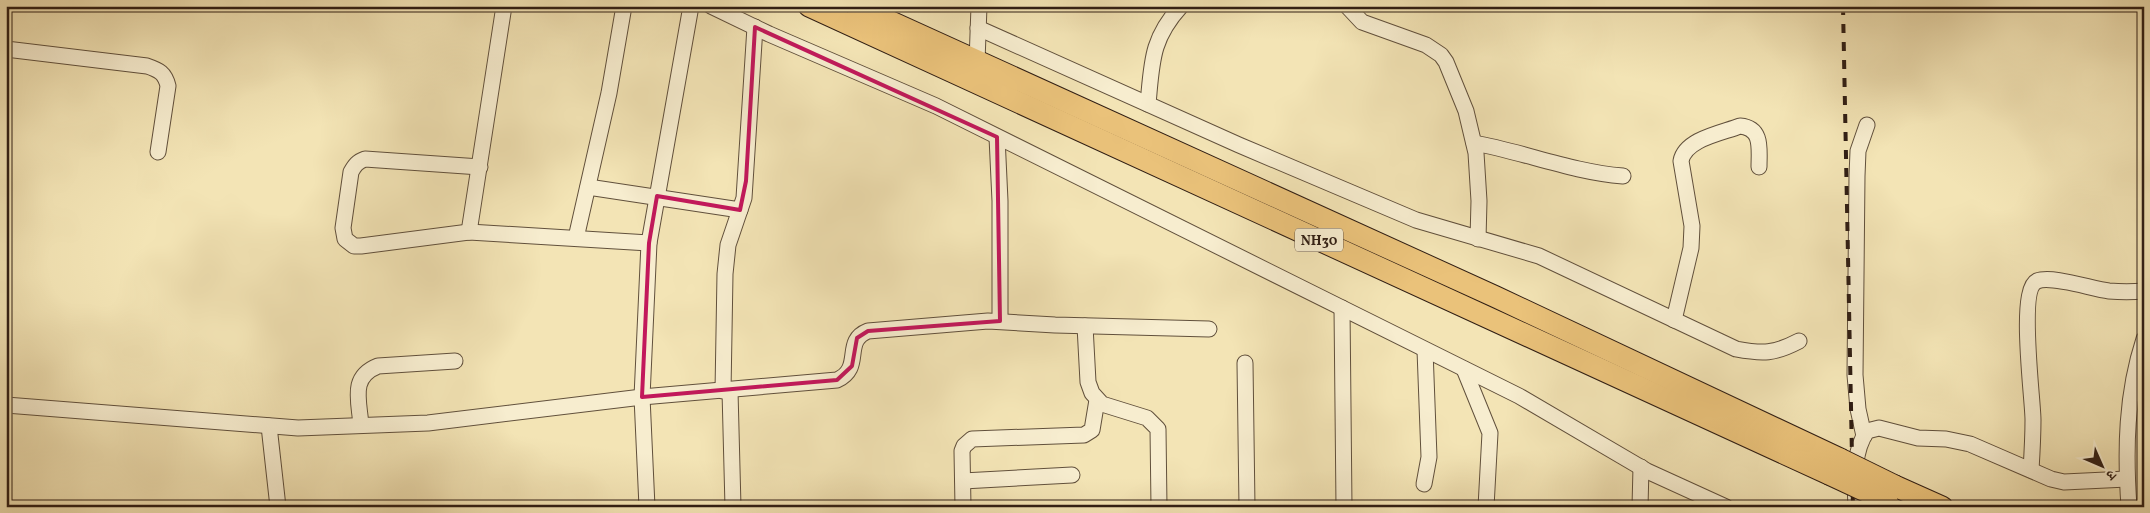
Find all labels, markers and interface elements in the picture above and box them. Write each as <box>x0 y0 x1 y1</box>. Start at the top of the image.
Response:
road number: NH30 <box>1295 228 1343 252</box>
north arrow <box>2078 440 2128 490</box>
text: उ <box>2100 464 2120 484</box>

